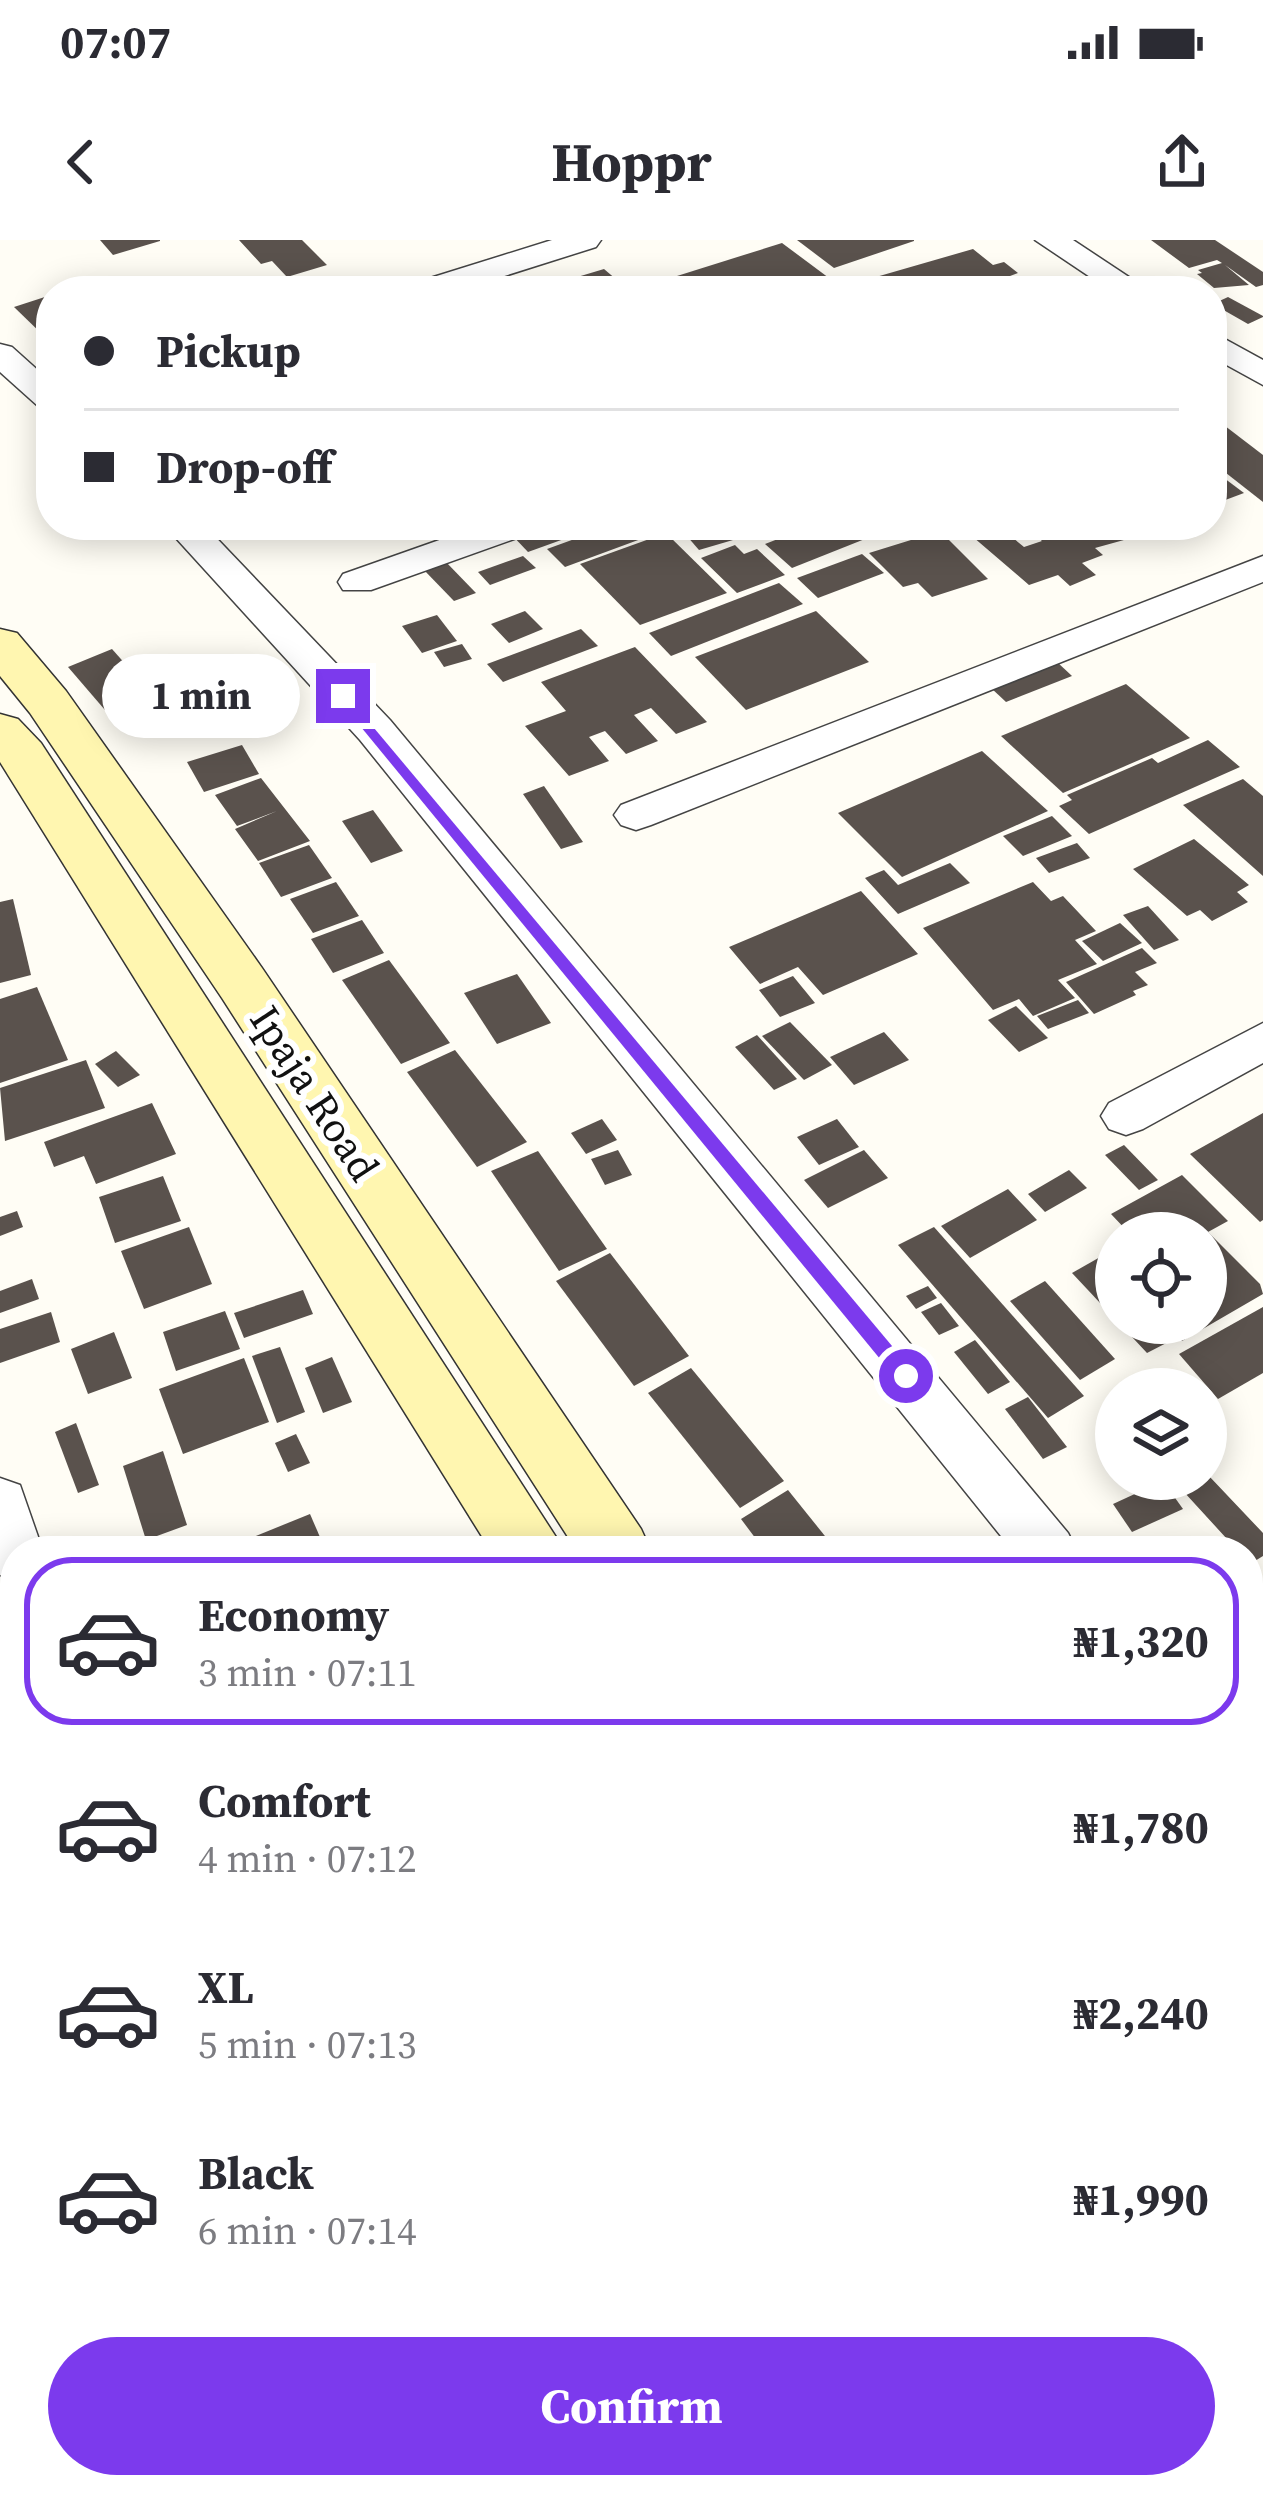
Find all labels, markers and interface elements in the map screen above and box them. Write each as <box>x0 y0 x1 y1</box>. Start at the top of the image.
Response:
text: 07:07 <box>60 11 171 73</box>
text: Hoppr <box>551 125 712 199</box>
icon: back <box>48 129 114 195</box>
icon: share <box>1149 129 1215 195</box>
text: Pickup <box>156 320 301 382</box>
text: Drop-off <box>156 436 332 498</box>
callout: 1 min <box>103 654 301 738</box>
text: 1 min <box>150 669 252 722</box>
route end <box>316 669 370 723</box>
street label: Ipaja Road <box>237 994 393 1192</box>
map controls <box>1095 1212 1227 1500</box>
button: locate <box>1095 1212 1227 1344</box>
route start <box>879 1349 933 1403</box>
button: layers <box>1095 1368 1227 1500</box>
text: Economy <box>198 1584 389 1646</box>
icon: car <box>54 1587 162 1695</box>
text: ₦1,320 <box>1074 1610 1209 1672</box>
text: 3 min · 07:11 <box>198 1646 417 1699</box>
text: Comfort <box>198 1770 371 1832</box>
icon: car <box>54 1773 162 1881</box>
text: ₦1,780 <box>1074 1796 1209 1858</box>
text: 4 min · 07:12 <box>198 1832 417 1885</box>
text: XL <box>198 1956 254 2018</box>
icon: car <box>54 1959 162 2067</box>
text: ₦2,240 <box>1074 1982 1209 2044</box>
text: 5 min · 07:13 <box>198 2018 417 2071</box>
text: Black <box>198 2142 314 2204</box>
icon: car <box>54 2145 162 2253</box>
text: ₦1,990 <box>1074 2168 1209 2230</box>
text: 6 min · 07:14 <box>198 2204 417 2257</box>
button: Confirm <box>48 2337 1215 2475</box>

